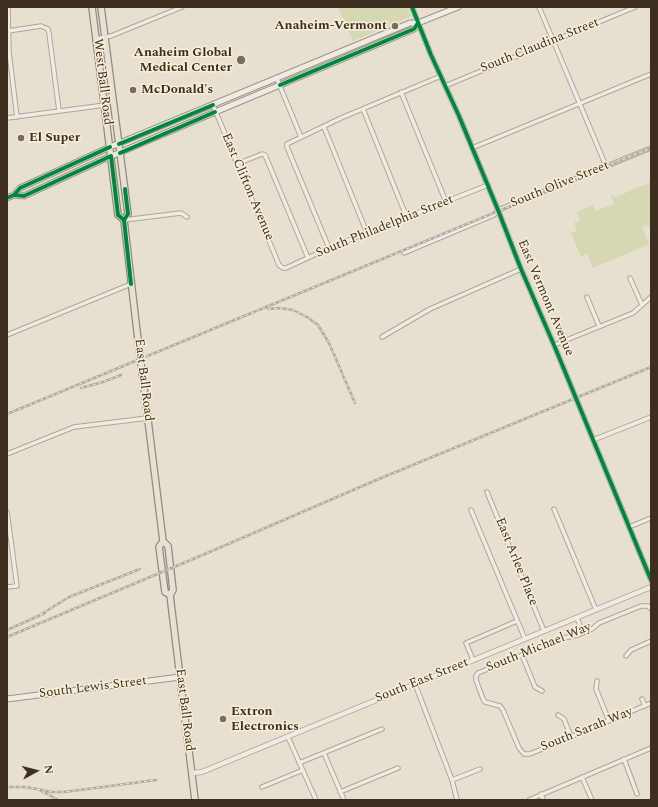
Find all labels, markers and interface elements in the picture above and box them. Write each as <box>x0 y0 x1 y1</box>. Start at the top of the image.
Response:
street label: South Claudina Street <box>478 15 602 77</box>
place label: Anaheim-Vermont <box>275 18 387 34</box>
marker: Anaheim-Vermont <box>390 21 400 31</box>
street label: West Ball Road <box>89 38 115 126</box>
place label: Anaheim Global Medical Center <box>134 45 232 76</box>
marker: Anaheim Global Medical Center <box>235 54 247 66</box>
place label: McDonald's <box>141 82 213 98</box>
marker: McDonald's <box>128 85 138 95</box>
place label: El Super <box>29 130 80 146</box>
street label: East Clifton Avenue <box>217 131 277 243</box>
marker: El Super <box>16 133 26 143</box>
street label: South Olive Street <box>508 158 612 212</box>
street label: South Philadelphia Street <box>314 192 456 262</box>
street label: East Vermont Avenue <box>513 237 577 359</box>
street label: East Ball Road <box>130 338 156 422</box>
street label: East Arlee Place <box>491 516 541 608</box>
street label: South Michael Way <box>484 620 594 676</box>
street label: South East Street <box>373 655 471 707</box>
street label: East Ball Road <box>171 668 197 752</box>
street label: South Lewis Street <box>38 674 148 702</box>
place label: Extron Electronics <box>231 704 299 735</box>
street label: South Sarah Way <box>539 704 635 756</box>
marker: Extron Electronics <box>218 714 228 724</box>
north arrow <box>16 751 56 791</box>
text: N <box>39 764 57 775</box>

